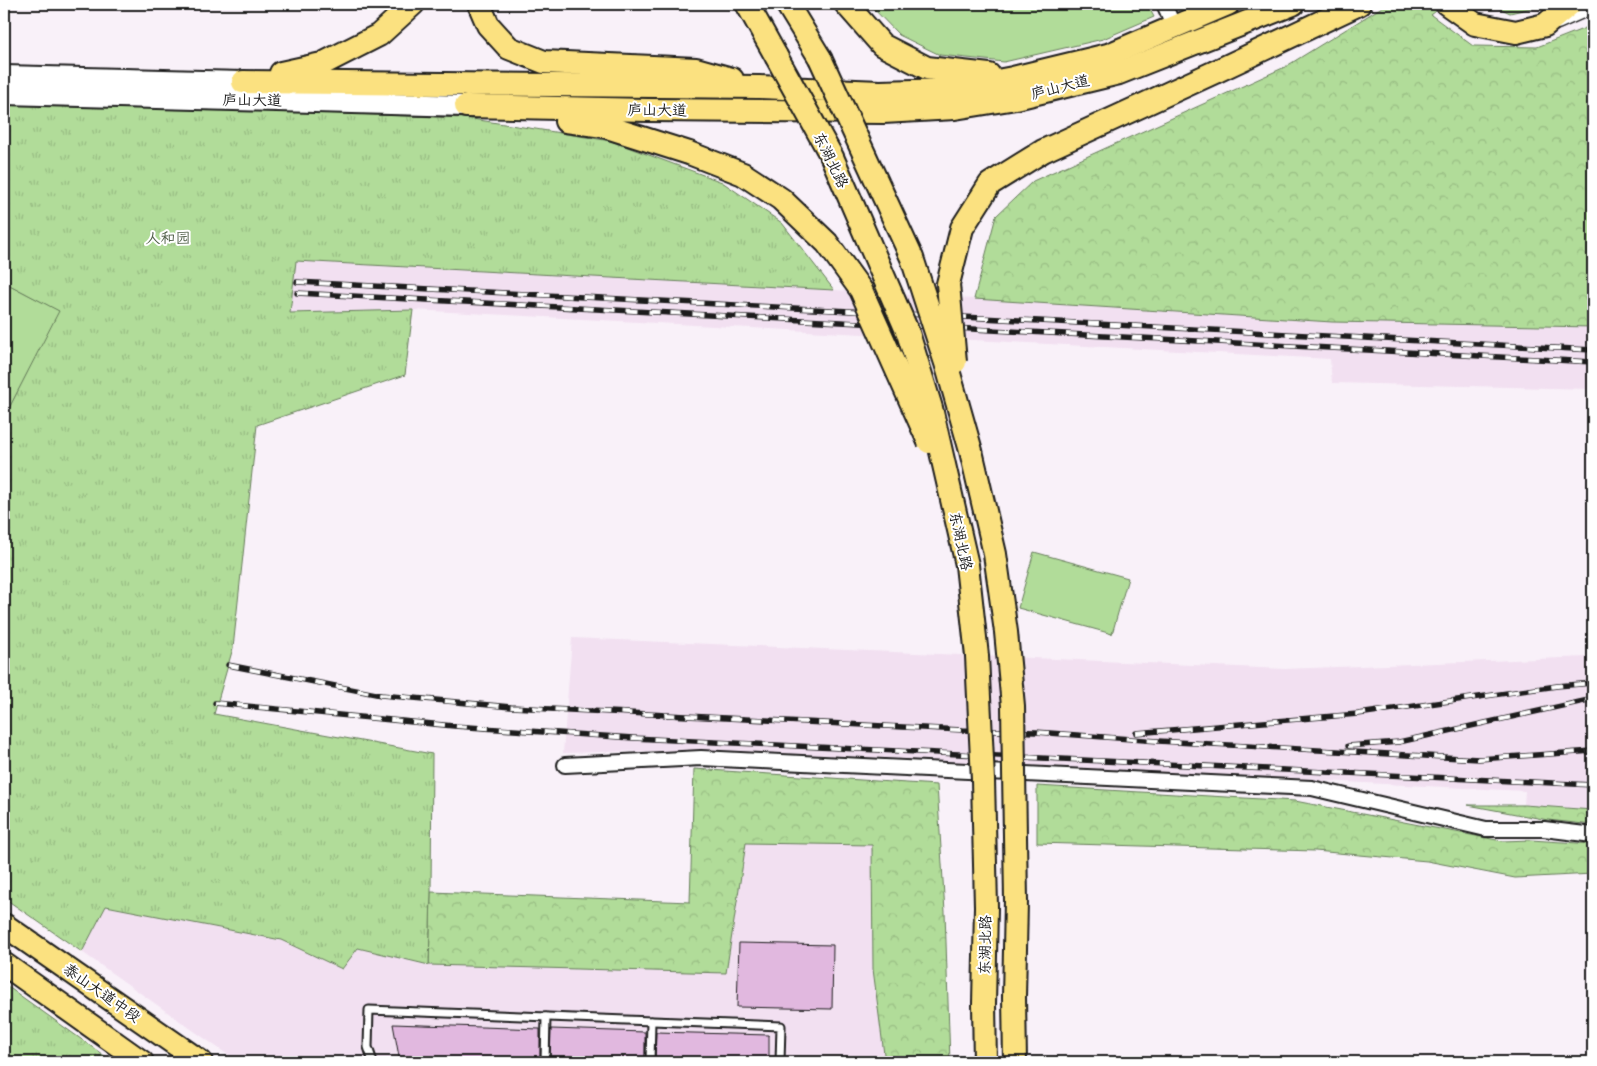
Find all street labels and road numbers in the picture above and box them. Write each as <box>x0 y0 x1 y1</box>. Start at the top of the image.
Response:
street label: 庐山大道 <box>1028 67 1092 104</box>
street label: 庐山大道 <box>222 86 282 111</box>
street label: 庐山大道 <box>627 96 687 121</box>
street label: 东湖北路 <box>809 127 856 191</box>
street label: 东湖北路 <box>945 509 980 572</box>
street label: 东湖北路 <box>971 915 996 975</box>
street label: 泰山大道中段 <box>59 957 146 1027</box>

